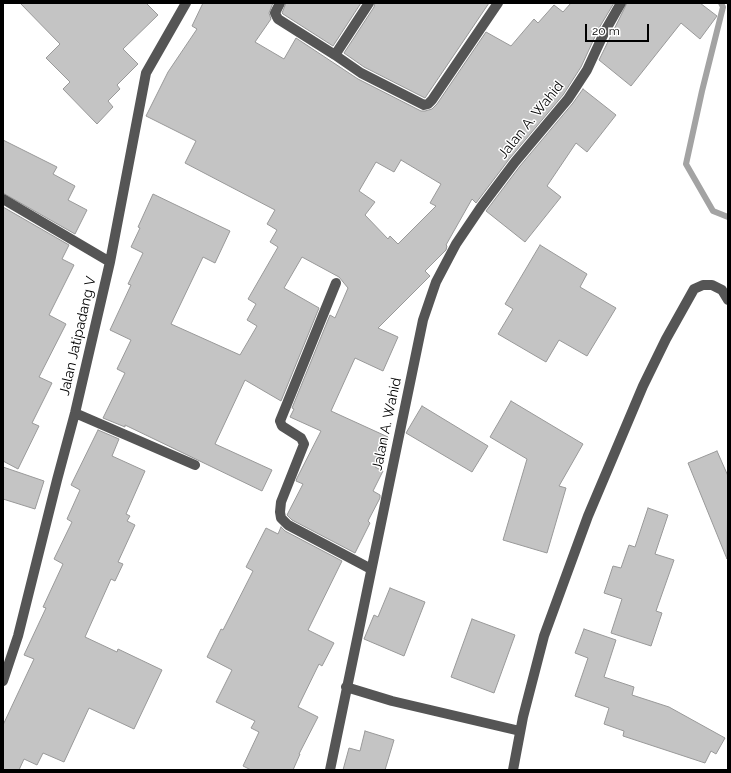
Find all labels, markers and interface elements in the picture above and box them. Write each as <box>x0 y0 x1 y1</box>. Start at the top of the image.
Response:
scale bar <box>587 16 651 42</box>
text: 20 m <box>592 24 620 38</box>
street label: Jalan A. Wahid <box>495 78 567 162</box>
street label: Jalan Jatipadang V <box>56 275 100 397</box>
street label: Jalan A. Wahid <box>369 376 405 472</box>

